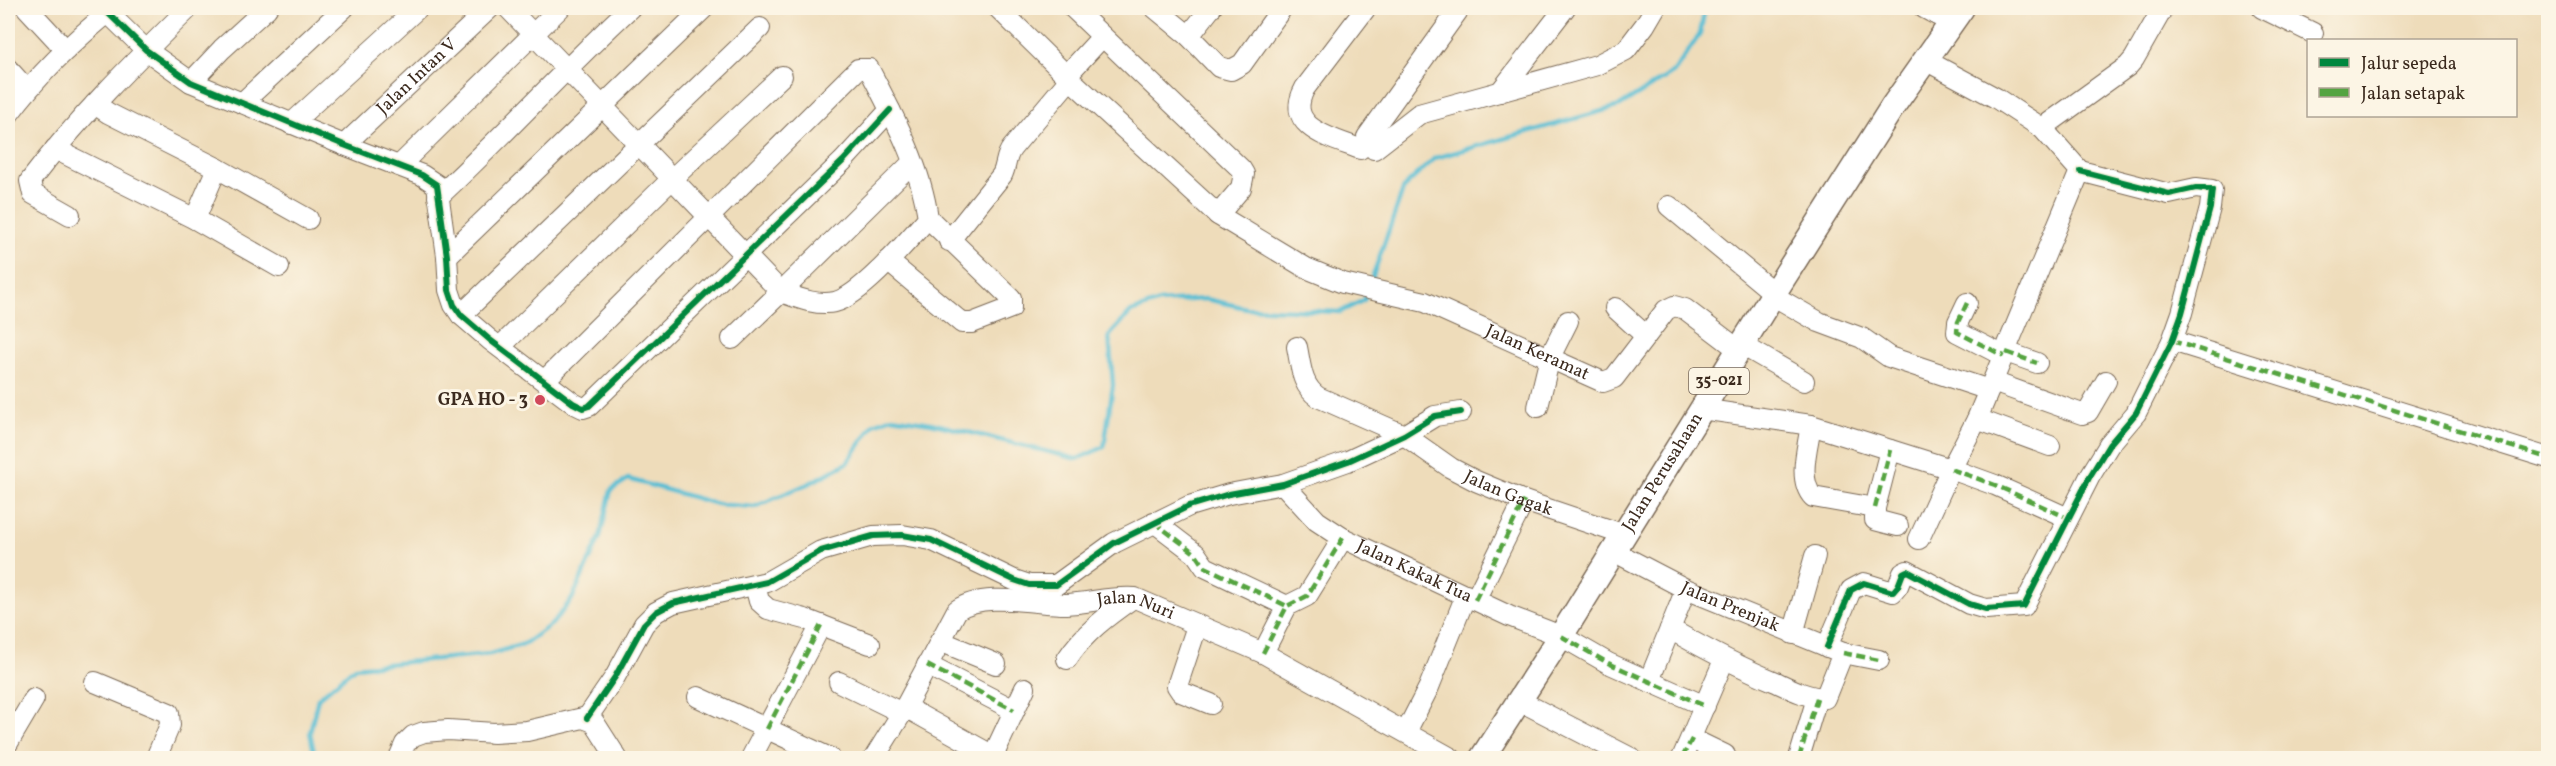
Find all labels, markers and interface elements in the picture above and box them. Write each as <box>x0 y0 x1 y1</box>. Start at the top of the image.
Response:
street label: Jalan Intan V <box>371 32 463 121</box>
legend <box>2307 39 2517 117</box>
text: Jalur sepeda <box>2361 52 2457 77</box>
text: Jalan setapak <box>2361 82 2465 107</box>
street label: Jalan Keramat <box>1482 318 1593 387</box>
road number: 35-021 <box>1689 368 1749 394</box>
place label: GPA HO - 3 <box>438 388 528 413</box>
marker: GPA HO - 3 <box>533 393 547 407</box>
street label: Jalan Perusahaan <box>1616 408 1709 537</box>
street label: Jalan Gagak <box>1459 464 1556 522</box>
street label: Jalan Kakak Tua <box>1352 534 1476 609</box>
street label: Jalan Prenjak <box>1676 576 1784 638</box>
street label: Jalan Nuri <box>1095 585 1178 626</box>

